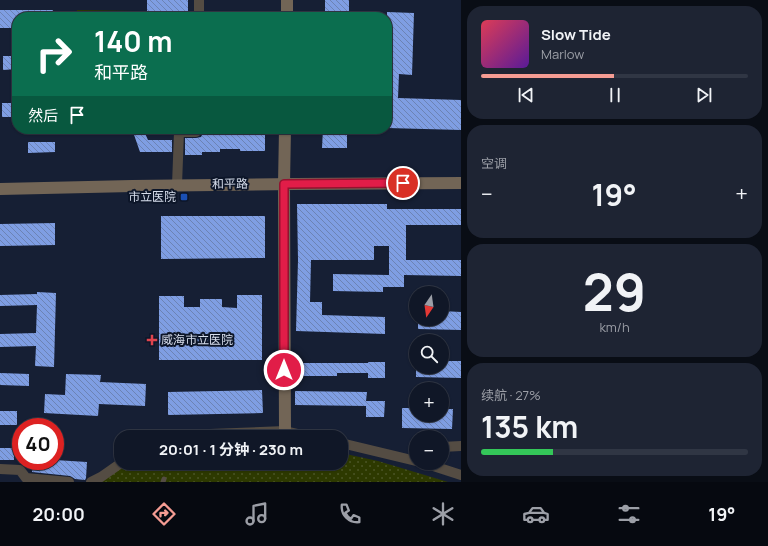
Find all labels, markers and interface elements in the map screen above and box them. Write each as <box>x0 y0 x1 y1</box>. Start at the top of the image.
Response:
text: 140 m <box>94 22 173 60</box>
text: Slow Tide <box>541 24 611 45</box>
icon: right <box>28 28 80 80</box>
text: Marlow <box>541 45 584 63</box>
text: 和平路 <box>94 60 148 84</box>
icon: previous <box>515 84 537 106</box>
icon: pause <box>604 84 626 106</box>
icon: next <box>693 84 715 106</box>
icon: arrive <box>66 104 88 126</box>
text: 然后 <box>28 105 58 126</box>
text: 空调 <box>481 154 507 172</box>
pin <box>386 166 420 200</box>
icon: arrive <box>392 172 414 194</box>
text: 19° <box>591 174 637 215</box>
street label: 和平路 <box>212 175 248 192</box>
text: − <box>481 179 493 209</box>
text: + <box>735 179 748 209</box>
place label: 市立医院 <box>128 188 176 205</box>
marker: 市立医院 <box>179 192 189 202</box>
text: 29 <box>583 256 646 327</box>
north arrow <box>409 286 449 326</box>
map controls <box>409 286 449 470</box>
text: km/h <box>599 318 630 336</box>
place label: 威海市立医院 <box>161 331 233 348</box>
marker: 威海市立医院 <box>146 334 158 346</box>
button: search <box>409 334 449 374</box>
position arrow <box>263 349 305 391</box>
button: + <box>409 382 449 422</box>
text: 续航 · 27% <box>481 386 541 404</box>
text: 135 km <box>481 406 578 447</box>
speed limit sign: 40 <box>12 418 64 470</box>
button: − <box>409 430 449 470</box>
text: 20:01 · 1 分钟 · 230 m <box>159 439 303 460</box>
icon: directions <box>150 500 178 528</box>
icon: music <box>243 500 271 528</box>
icon: phone <box>336 500 364 528</box>
icon: climate <box>429 500 457 528</box>
icon: car <box>522 500 550 528</box>
icon: filters <box>615 500 643 528</box>
text: 20:00 <box>33 502 85 526</box>
text: 19° <box>708 502 735 526</box>

